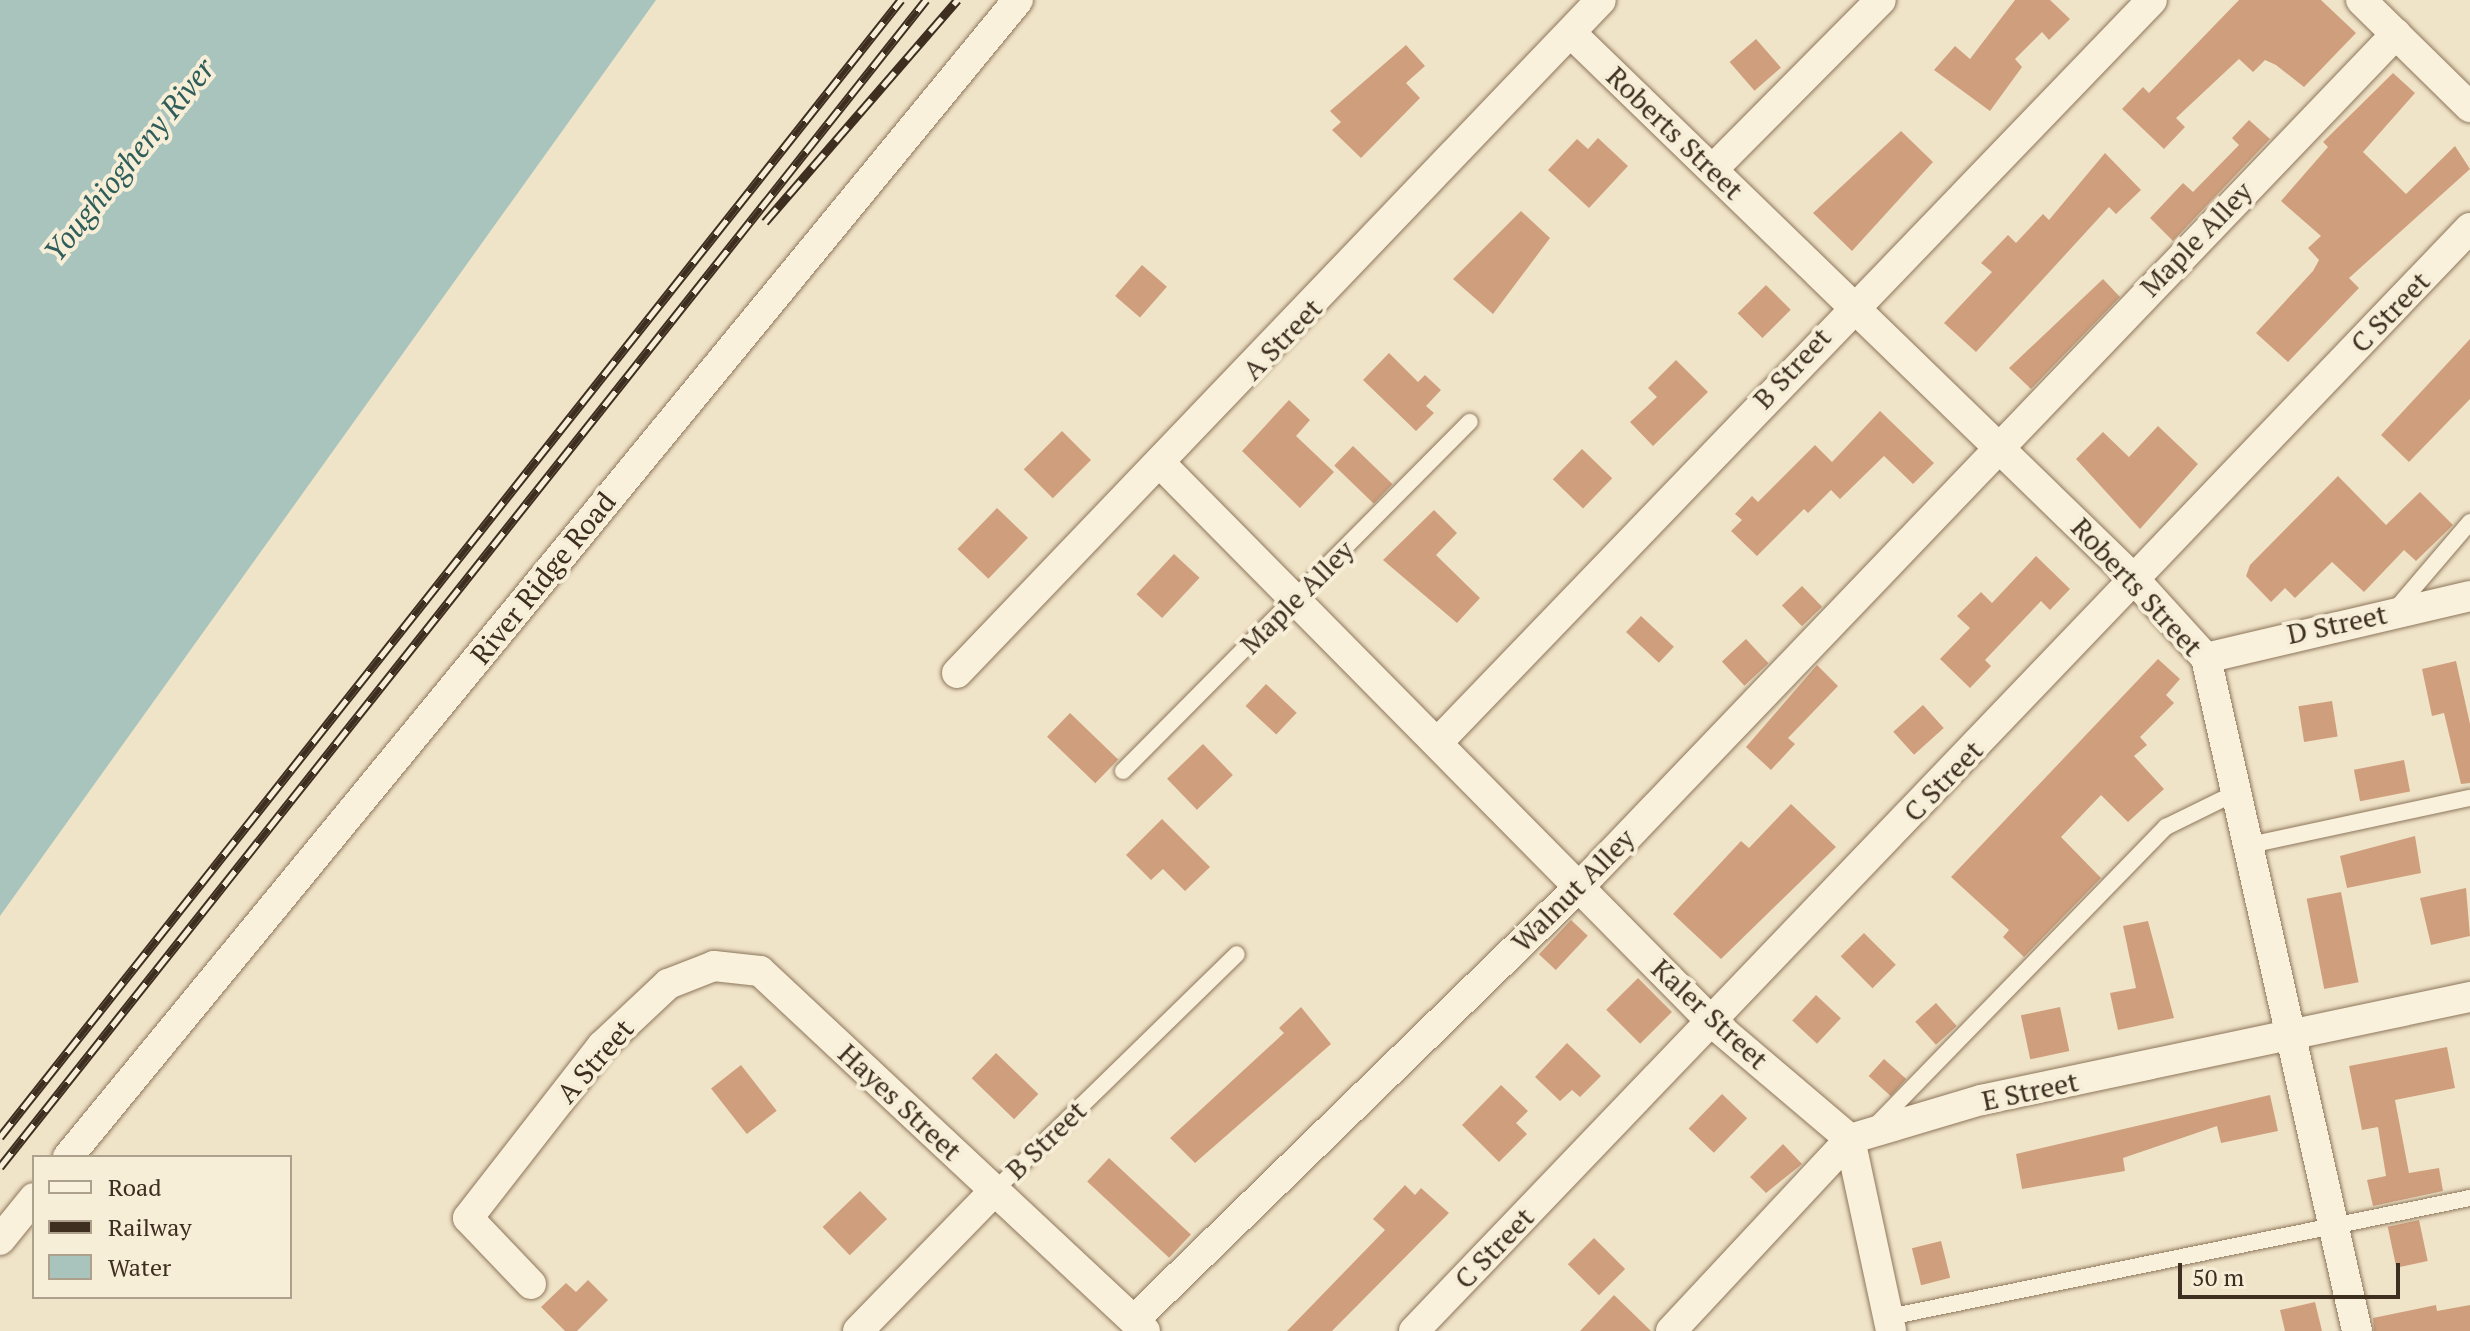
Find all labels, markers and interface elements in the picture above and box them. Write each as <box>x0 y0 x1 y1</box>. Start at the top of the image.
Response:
water label: Youghiogheny River <box>36 51 222 269</box>
street label: Roberts Street <box>1600 59 1750 207</box>
street label: Maple Alley <box>2133 174 2259 304</box>
street label: C Street <box>2343 265 2437 359</box>
street label: A Street <box>1235 291 1329 387</box>
street label: B Street <box>1746 320 1838 416</box>
street label: River Ridge Road <box>463 485 623 671</box>
street label: Roberts Street <box>2064 511 2210 663</box>
street label: Maple Alley <box>1233 533 1361 661</box>
street label: D Street <box>2284 597 2390 651</box>
street label: C Street <box>1896 734 1990 828</box>
street label: Walnut Alley <box>1504 821 1642 959</box>
street label: Kaler Street <box>1645 952 1775 1076</box>
street label: A Street <box>549 1012 641 1110</box>
street label: Hayes Street <box>832 1037 968 1167</box>
street label: E Street <box>1979 1064 2081 1118</box>
street label: B Street <box>999 1094 1093 1186</box>
legend <box>32 1155 292 1299</box>
text: Road <box>108 1171 162 1203</box>
street label: C Street <box>1447 1201 1541 1295</box>
text: Railway <box>108 1211 192 1243</box>
scale bar <box>2182 1247 2404 1297</box>
text: Water <box>108 1251 171 1283</box>
text: 50 m <box>2192 1261 2244 1293</box>

